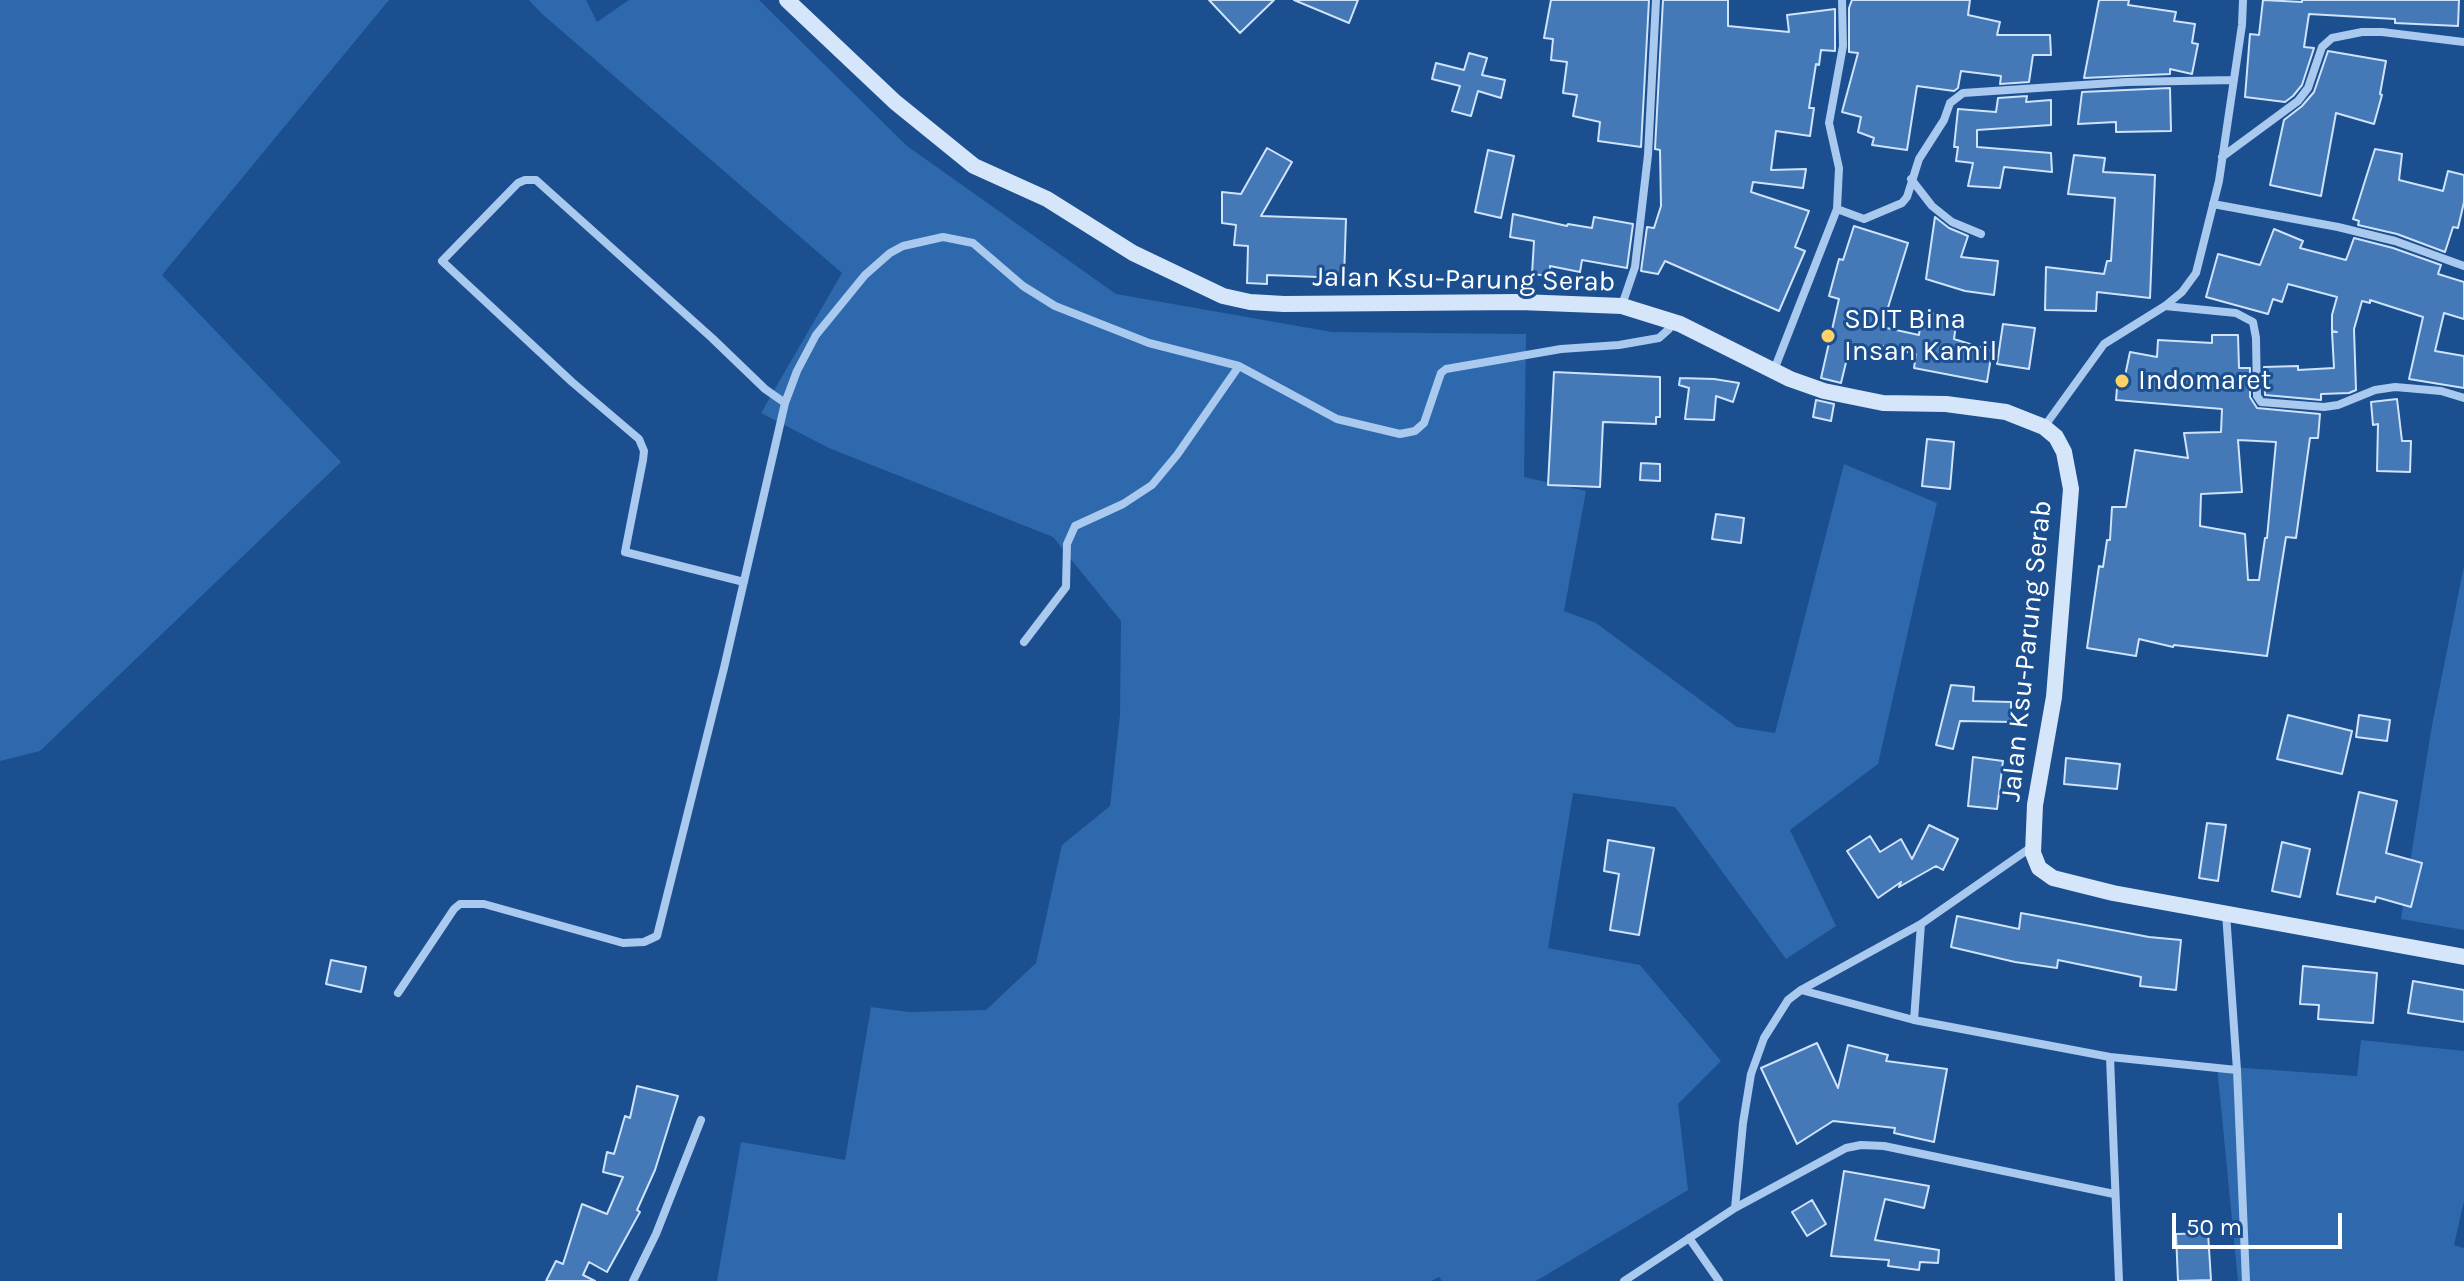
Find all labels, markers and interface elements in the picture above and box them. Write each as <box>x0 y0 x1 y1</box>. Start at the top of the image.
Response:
street label: Jalan Ksu-Parung Serab <box>1312 261 1616 299</box>
place label: SDIT Bina Insan Kamil <box>1844 303 1997 369</box>
marker: SDIT Bina Insan Kamil <box>1819 327 1837 345</box>
place label: Indomaret <box>2138 364 2271 398</box>
marker: Indomaret <box>2113 372 2131 390</box>
street label: Jalan Ksu-Parung Serab <box>1994 499 2060 803</box>
scale bar <box>2176 1197 2346 1247</box>
text: 50 m <box>2186 1213 2242 1241</box>

